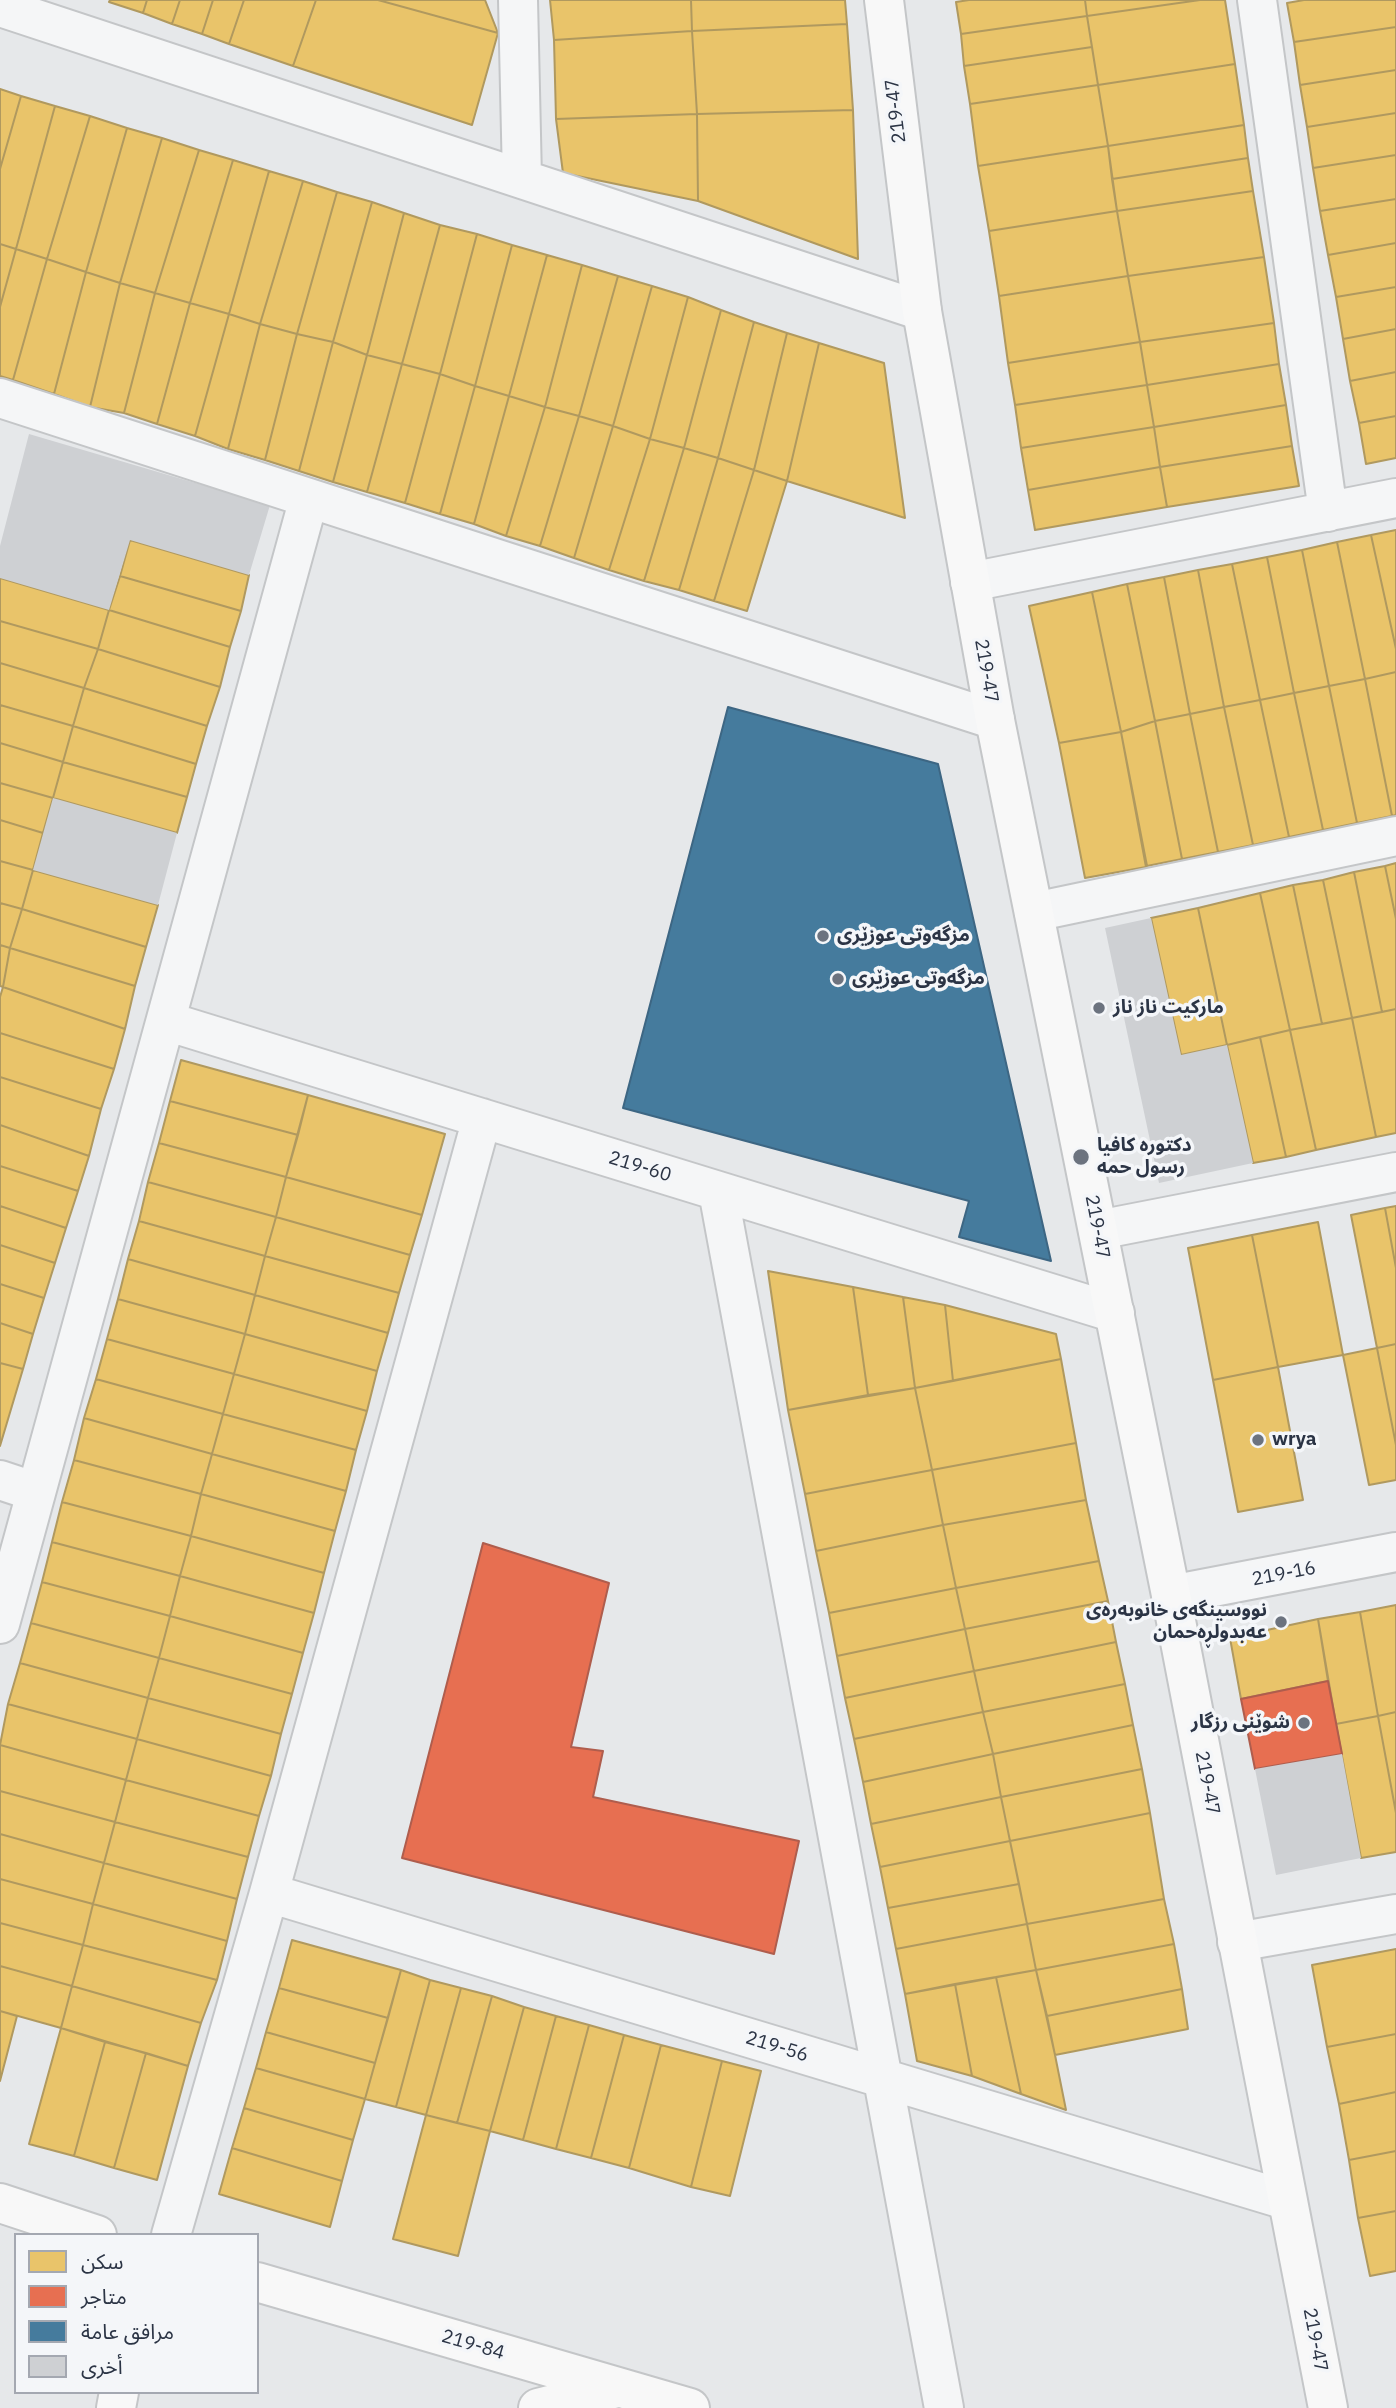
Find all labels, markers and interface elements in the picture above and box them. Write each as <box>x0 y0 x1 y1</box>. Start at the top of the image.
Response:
street label: 219-47 <box>881 78 911 144</box>
street label: 219-47 <box>969 637 1003 705</box>
place label: مزگه‌وتی عوزێری <box>837 925 970 947</box>
marker: مزگه‌وتی عوزێری <box>815 928 831 944</box>
place label: مزگەوتی عوزێری <box>852 968 985 990</box>
marker: مزگەوتی عوزێری <box>830 971 846 987</box>
place label: ماركيت ناز ناز <box>1113 997 1224 1019</box>
marker: ماركيت ناز ناز <box>1091 1000 1107 1016</box>
place label: دکتورە کافیا رسول حمە <box>1097 1135 1192 1179</box>
street label: 219-60 <box>606 1147 674 1187</box>
marker: دکتورە کافیا رسول حمە <box>1071 1147 1091 1167</box>
street label: 219-47 <box>1080 1193 1114 1261</box>
place label: wrya <box>1272 1429 1316 1451</box>
marker: wrya <box>1250 1432 1266 1448</box>
street label: 219-16 <box>1250 1557 1318 1591</box>
place label: نووسینگەی خانوبەرەی عەبدولڕەحمان <box>1086 1600 1267 1644</box>
marker: نووسینگەی خانوبەرەی عەبدولڕەحمان <box>1273 1614 1289 1630</box>
place label: شوێنی رزگار <box>1191 1712 1290 1734</box>
marker: شوێنی رزگار <box>1296 1715 1312 1731</box>
street label: 219-47 <box>1190 1749 1224 1817</box>
street label: 219-56 <box>743 2027 811 2067</box>
legend <box>14 2233 259 2394</box>
text: سكن <box>81 2247 123 2275</box>
text: متاجر <box>81 2282 127 2310</box>
street label: 219-47 <box>1298 2306 1332 2374</box>
text: مرافق عامة <box>81 2317 174 2345</box>
street label: 219-84 <box>439 2325 507 2365</box>
text: أخرى <box>81 2352 123 2380</box>

